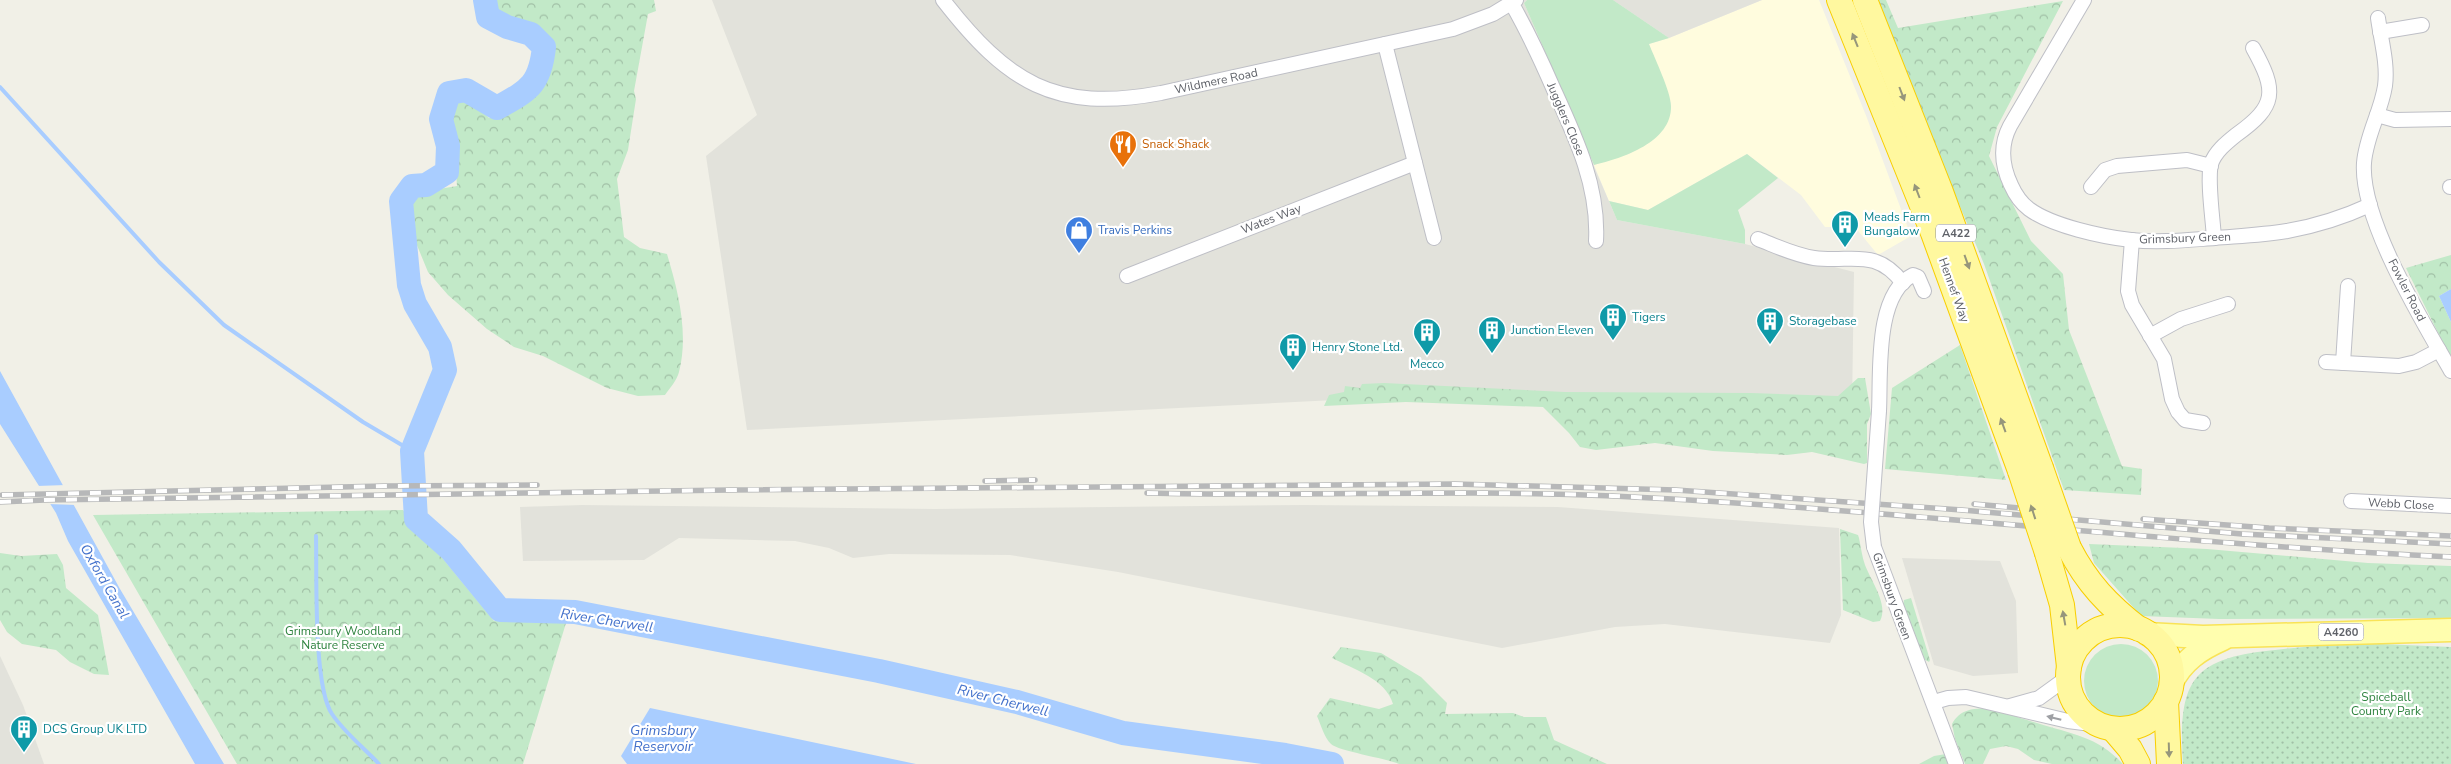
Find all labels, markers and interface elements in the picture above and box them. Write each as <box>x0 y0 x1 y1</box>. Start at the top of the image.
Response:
one-way arrow <box>1851 33 1859 47</box>
street label: Wildmere Road <box>1173 64 1259 98</box>
street label: Jugglers Close <box>1543 79 1589 158</box>
one-way arrow <box>1899 87 1907 101</box>
restaurant icon: Snack Shack <box>1108 129 1138 168</box>
place label: Snack Shack <box>1142 136 1210 152</box>
one-way arrow <box>1913 183 1921 198</box>
street label: Wates Way <box>1239 200 1304 238</box>
building icon: Meads Farm Bungalow <box>1830 209 1860 248</box>
place label: Meads Farm Bungalow <box>1864 209 1930 239</box>
shop icon: Travis Perkins <box>1064 215 1094 254</box>
place label: Travis Perkins <box>1098 222 1172 238</box>
road number: A422 <box>1936 224 1976 242</box>
street label: Grimsbury Green <box>2139 228 2231 248</box>
street label: Hennef Way <box>1935 255 1973 325</box>
one-way arrow <box>1964 255 1971 270</box>
street label: Fowler Road <box>2384 256 2430 324</box>
building icon: Tigers <box>1598 302 1628 341</box>
building icon: Storagebase <box>1755 306 1785 345</box>
place label: Tigers <box>1632 309 1666 325</box>
place label: Storagebase <box>1789 313 1857 329</box>
building icon: Junction Eleven <box>1477 315 1507 354</box>
building icon: Mecco <box>1412 317 1442 356</box>
place label: Junction Eleven <box>1510 322 1594 338</box>
building icon: Henry Stone Ltd. <box>1278 332 1308 371</box>
place label: Henry Stone Ltd. <box>1312 339 1403 355</box>
place label: Mecco <box>1410 356 1444 372</box>
one-way arrow <box>1999 417 2007 432</box>
street label: Webb Close <box>2367 494 2435 514</box>
one-way arrow <box>2029 505 2037 520</box>
water label: Oxford Canal <box>76 540 134 622</box>
street label: Grimsbury Green <box>1869 550 1915 642</box>
water label: River Cherwell <box>559 604 655 637</box>
one-way arrow <box>2060 610 2068 626</box>
park label: Grimsbury Woodland Nature Reserve <box>285 623 401 653</box>
road number: A4260 <box>2318 624 2364 640</box>
water label: River Cherwell <box>955 680 1051 721</box>
park label: Spiceball Country Park <box>2351 689 2422 719</box>
one-way arrow <box>2046 713 2061 721</box>
building icon: DCS Group UK LTD <box>9 714 39 753</box>
place label: DCS Group UK LTD <box>43 721 147 737</box>
water label: Grimsbury Reservoir <box>630 721 697 756</box>
one-way arrow <box>2165 742 2173 758</box>

